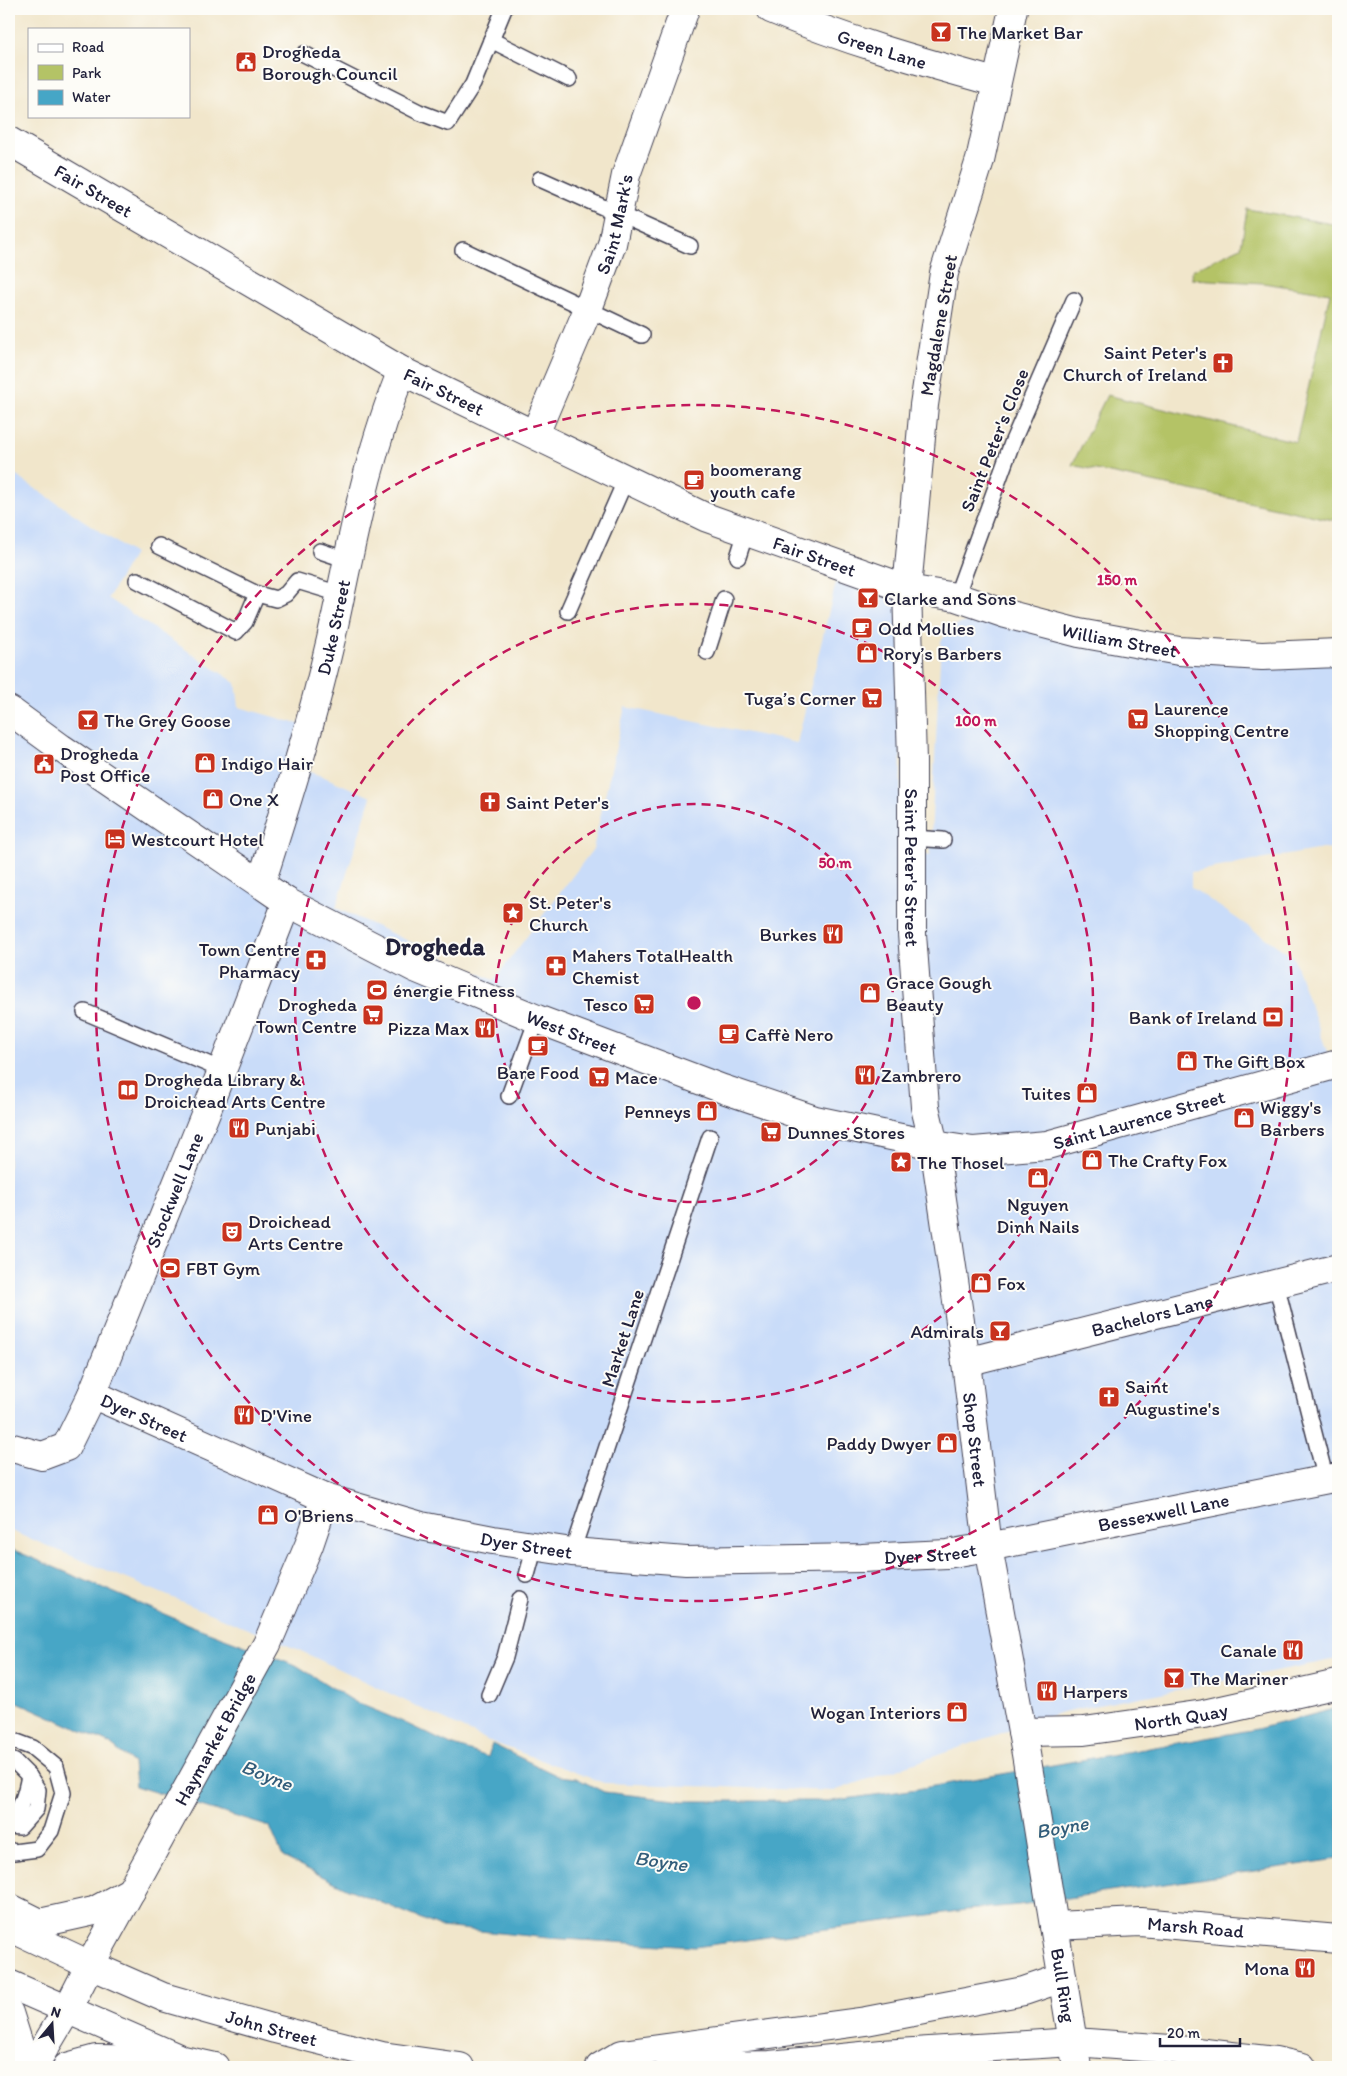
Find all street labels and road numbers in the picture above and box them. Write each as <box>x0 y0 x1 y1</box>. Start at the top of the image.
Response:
street label: Green Lane <box>834 24 929 74</box>
street label: Fair Street <box>50 159 136 223</box>
street label: Saint Mark's <box>591 172 638 277</box>
street label: Magdalene Street <box>915 252 962 398</box>
street label: Fair Street <box>400 363 488 421</box>
street label: Saint Peter's Close <box>955 365 1034 515</box>
street label: Fair Street <box>770 531 859 582</box>
street label: Duke Street <box>312 577 355 677</box>
street label: William Street <box>1059 618 1179 662</box>
street label: Saint Peter's Street <box>900 788 924 948</box>
street label: West Street <box>522 1005 620 1060</box>
street label: Saint Laurence Street <box>1050 1085 1228 1155</box>
street label: Stockwell Lane <box>141 1129 209 1251</box>
street label: Market Lane <box>596 1286 649 1390</box>
street label: Bachelors Lane <box>1089 1289 1215 1342</box>
street label: Dyer Street <box>97 1388 191 1447</box>
street label: Shop Street <box>958 1391 992 1488</box>
street label: Bessexwell Lane <box>1096 1488 1231 1537</box>
street label: Dyer Street <box>478 1527 574 1564</box>
street label: Dyer Street <box>883 1538 978 1569</box>
street label: Haymarket Bridge <box>169 1669 261 1810</box>
street label: North Quay <box>1133 1698 1230 1736</box>
street label: Marsh Road <box>1146 1912 1245 1943</box>
street label: Bull Ring <box>1046 1946 1081 2025</box>
street label: John Street <box>223 2005 320 2051</box>

